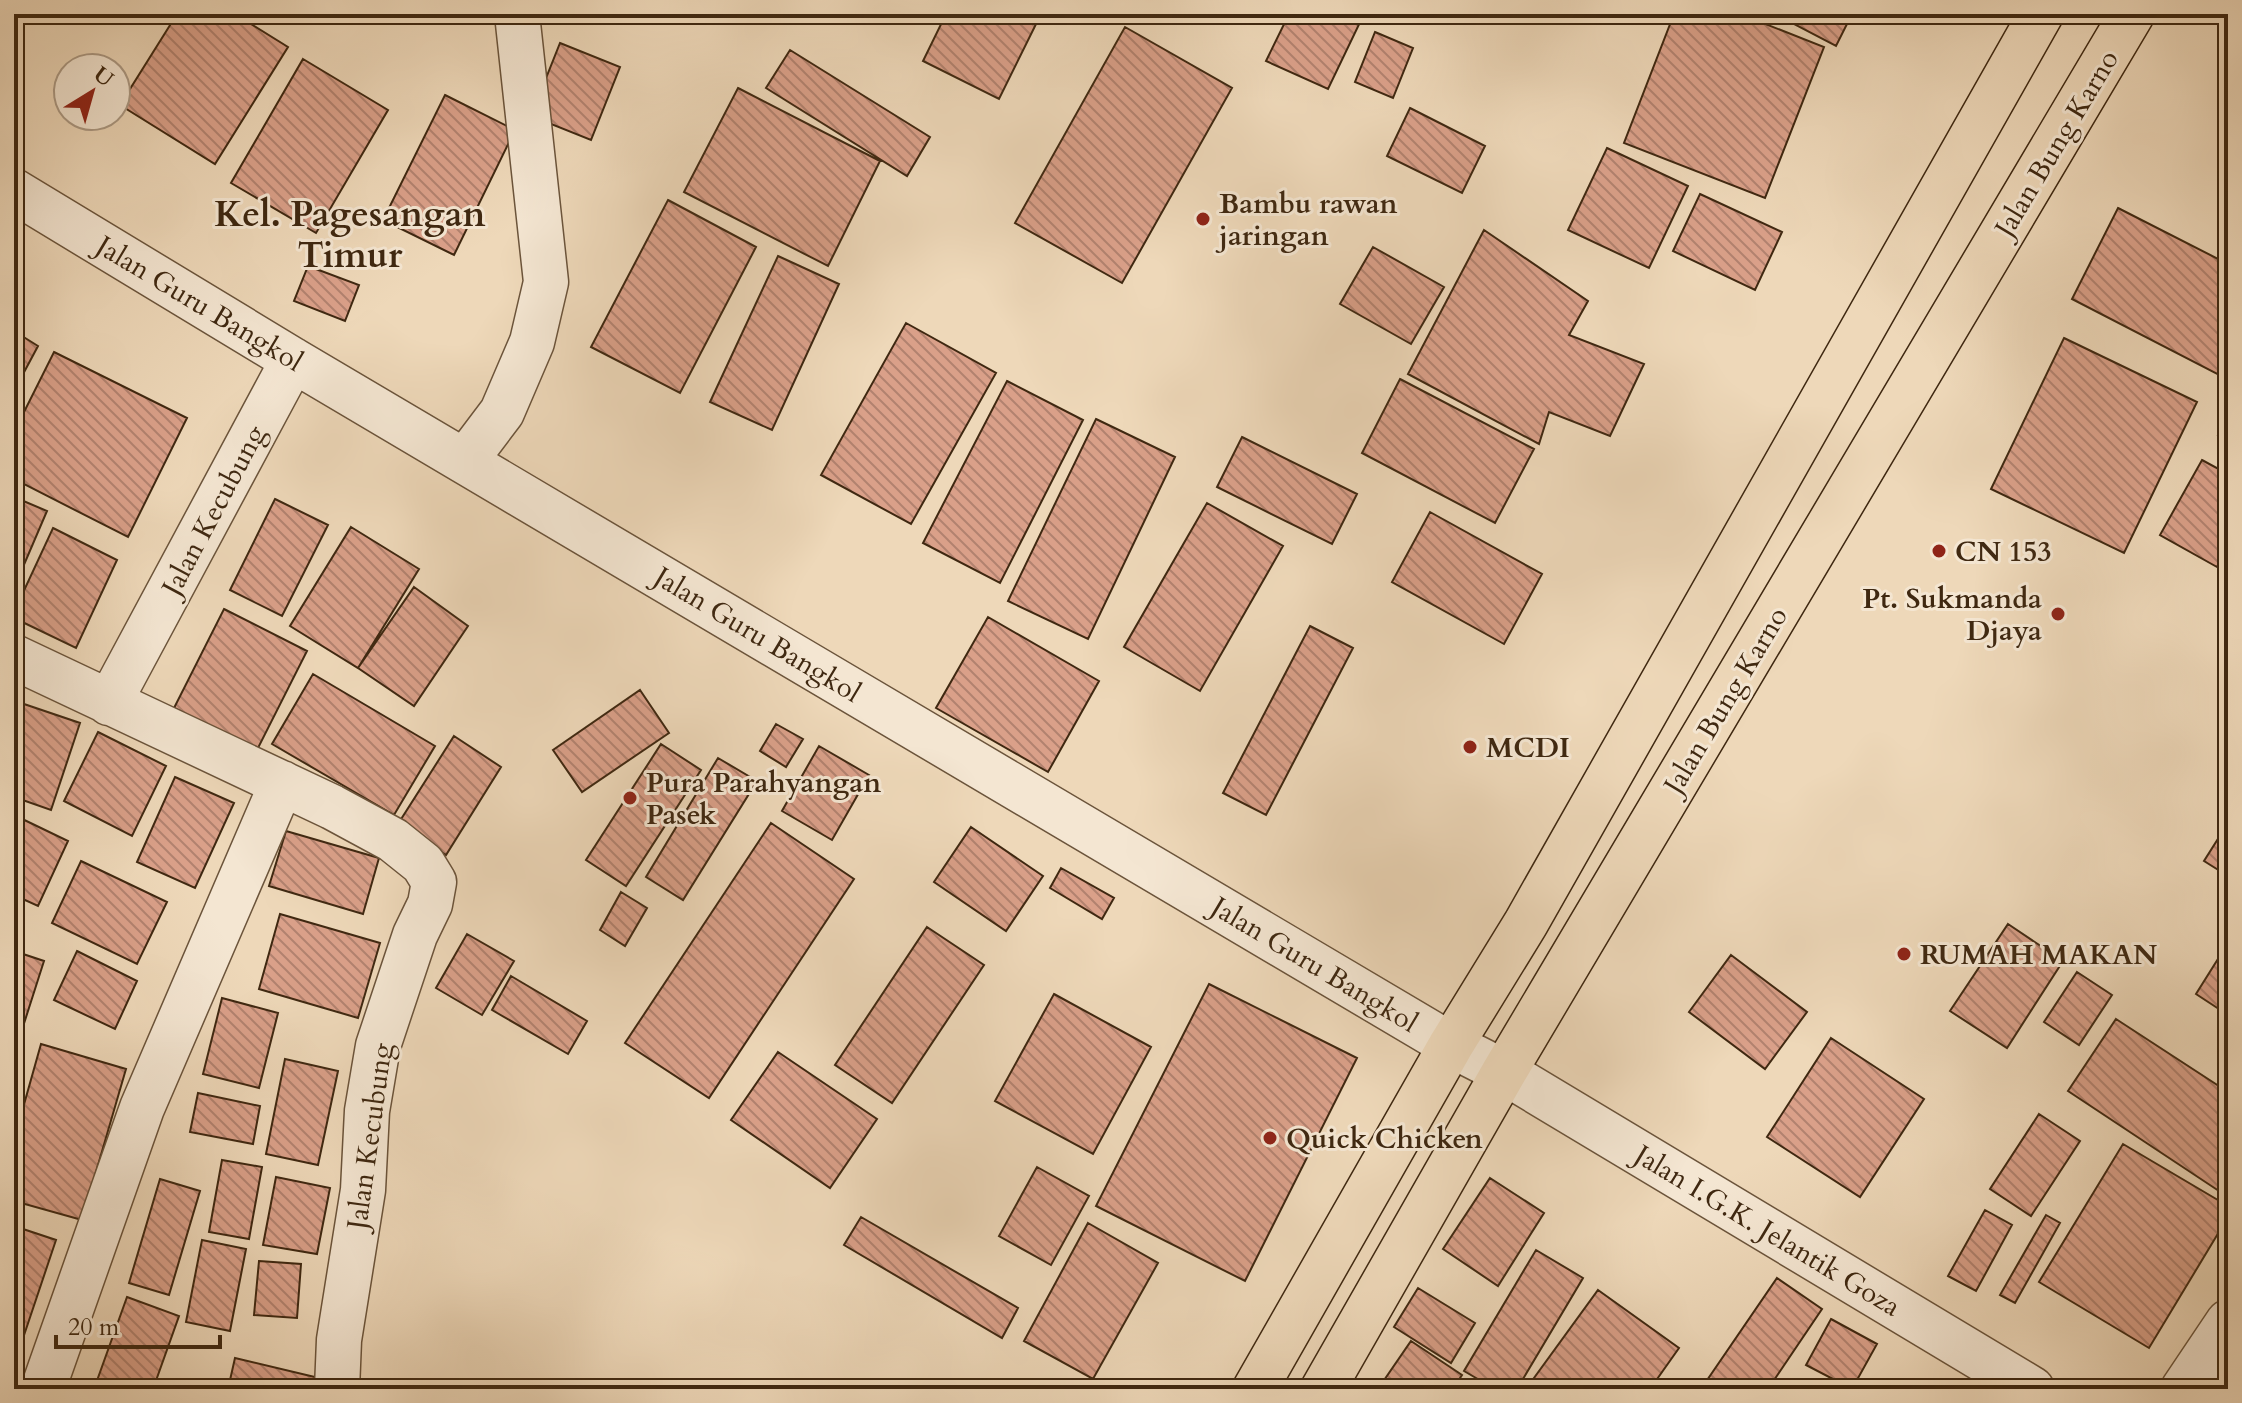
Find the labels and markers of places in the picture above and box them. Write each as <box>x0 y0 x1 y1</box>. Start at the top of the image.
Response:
place label: Bambu rawan jaringan <box>1215 185 1398 255</box>
marker: Bambu rawan jaringan <box>1194 210 1212 228</box>
place label: CN 153 <box>1955 533 2052 571</box>
marker: CN 153 <box>1930 542 1948 560</box>
place label: Pt. Sukmanda Djaya <box>1862 580 2042 650</box>
marker: Pt. Sukmanda Djaya <box>2049 605 2067 623</box>
place label: MCDI <box>1486 729 1570 767</box>
marker: MCDI <box>1461 738 1479 756</box>
place label: Pura Parahyangan Pasek <box>646 764 881 834</box>
marker: Pura Parahyangan Pasek <box>621 789 639 807</box>
place label: RUMAH MAKAN <box>1920 936 2157 974</box>
marker: RUMAH MAKAN <box>1895 945 1913 963</box>
place label: Quick Chicken <box>1286 1120 1483 1158</box>
marker: Quick Chicken <box>1261 1129 1279 1147</box>

